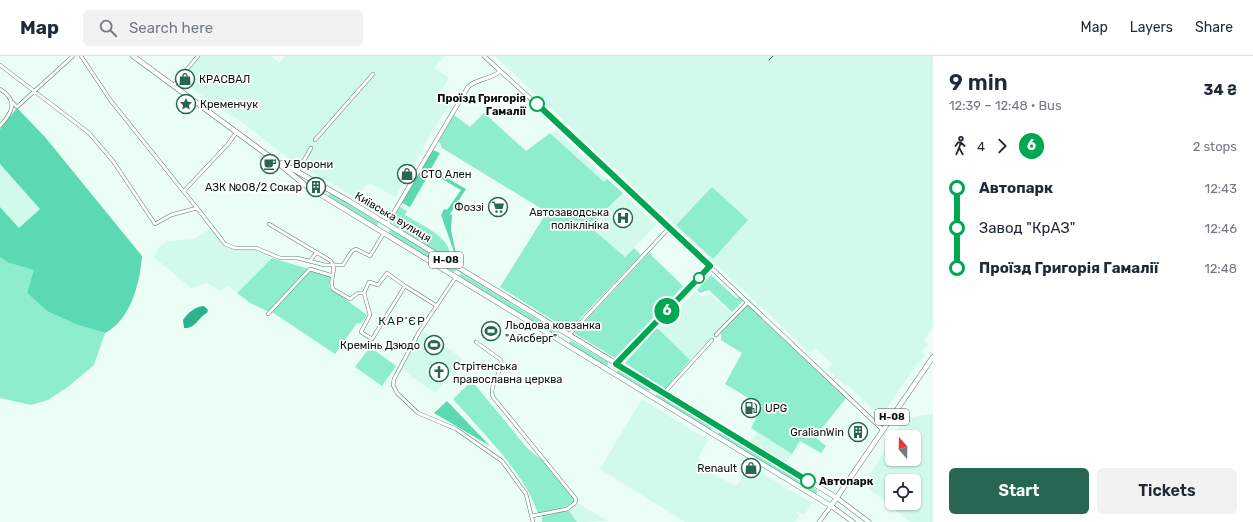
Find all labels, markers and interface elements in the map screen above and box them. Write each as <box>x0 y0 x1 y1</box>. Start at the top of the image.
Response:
search box <box>83 10 363 46</box>
text: Map <box>20 16 59 39</box>
icon: search <box>97 17 119 39</box>
text: Search here <box>129 19 213 37</box>
text: Map <box>1081 19 1108 36</box>
text: Layers <box>1130 19 1173 36</box>
text: Share <box>1195 19 1233 36</box>
shop icon: КРАСВАЛ <box>174 68 196 90</box>
text: 9 min <box>949 69 1008 96</box>
place label: КРАСВАЛ <box>199 73 250 86</box>
text: 34 ₴ <box>1204 81 1237 99</box>
place label: Проїзд Григорія Гамалії <box>437 92 527 118</box>
place icon: Кременчук <box>175 93 197 115</box>
marker: Проїзд Григорія Гамалії <box>529 96 545 112</box>
place label: Кременчук <box>200 98 258 111</box>
text: 12:39 – 12:48 · Bus <box>949 98 1062 113</box>
icon: walk <box>949 135 971 157</box>
icon: forward <box>991 135 1013 157</box>
text: 6 <box>1027 137 1036 154</box>
text: 4 <box>977 139 985 154</box>
text: 2 stops <box>1193 139 1237 154</box>
cafe icon: У Ворони <box>259 153 281 175</box>
place label: У Ворони <box>284 158 333 171</box>
shop icon: СТО Ален <box>396 163 418 185</box>
place label: СТО Ален <box>421 168 471 181</box>
building icon: АЗК №08/2 Сокар <box>305 176 327 198</box>
text: Автопарк <box>979 179 1053 197</box>
place label: АЗК №08/2 Сокар <box>205 181 302 194</box>
text: 12:43 <box>1205 181 1237 196</box>
street label: Київська вулиця <box>353 189 433 245</box>
supermarket icon: Фоззі <box>487 196 509 218</box>
place label: Фоззі <box>454 201 484 214</box>
place label: Автозаводська поліклініка <box>529 206 609 232</box>
hospital icon: Автозаводська поліклініка <box>612 207 634 229</box>
text: Завод "КрАЗ" <box>979 219 1075 237</box>
text: 12:46 <box>1205 221 1237 236</box>
road number: Н-08 <box>429 252 463 268</box>
text: Проїзд Григорія Гамалії <box>979 259 1158 277</box>
text: 12:48 <box>1204 261 1237 276</box>
unlabelled marker <box>693 272 705 284</box>
line badge: 6 <box>654 298 680 324</box>
text: 6 <box>662 302 672 319</box>
district label: КАР’ЄР <box>378 314 426 328</box>
place label: Льодова ковзанка "Айсберг" <box>505 319 601 345</box>
sports icon: Льодова ковзанка "Айсберг" <box>480 320 502 342</box>
sports icon: Кремінь Дзюдо <box>423 334 445 356</box>
place label: Кремінь Дзюдо <box>340 339 420 352</box>
place label: Стрітенська православна церква <box>453 360 562 386</box>
church icon: Стрітенська православна церква <box>428 361 450 383</box>
fuel station icon: UPG <box>740 397 762 419</box>
place label: UPG <box>765 402 787 415</box>
road number: Н-08 <box>875 409 909 425</box>
building icon: GralianWin <box>847 421 869 443</box>
place label: GralianWin <box>790 426 844 439</box>
north arrow <box>885 430 921 466</box>
map controls <box>885 430 921 510</box>
shop icon: Renault <box>740 457 762 479</box>
place label: Renault <box>697 462 738 475</box>
button: Start <box>949 468 1089 514</box>
button: Tickets <box>1097 468 1237 514</box>
marker: Автопарк <box>800 473 816 489</box>
button: locate <box>885 474 921 510</box>
place label: Автопарк <box>819 475 874 488</box>

